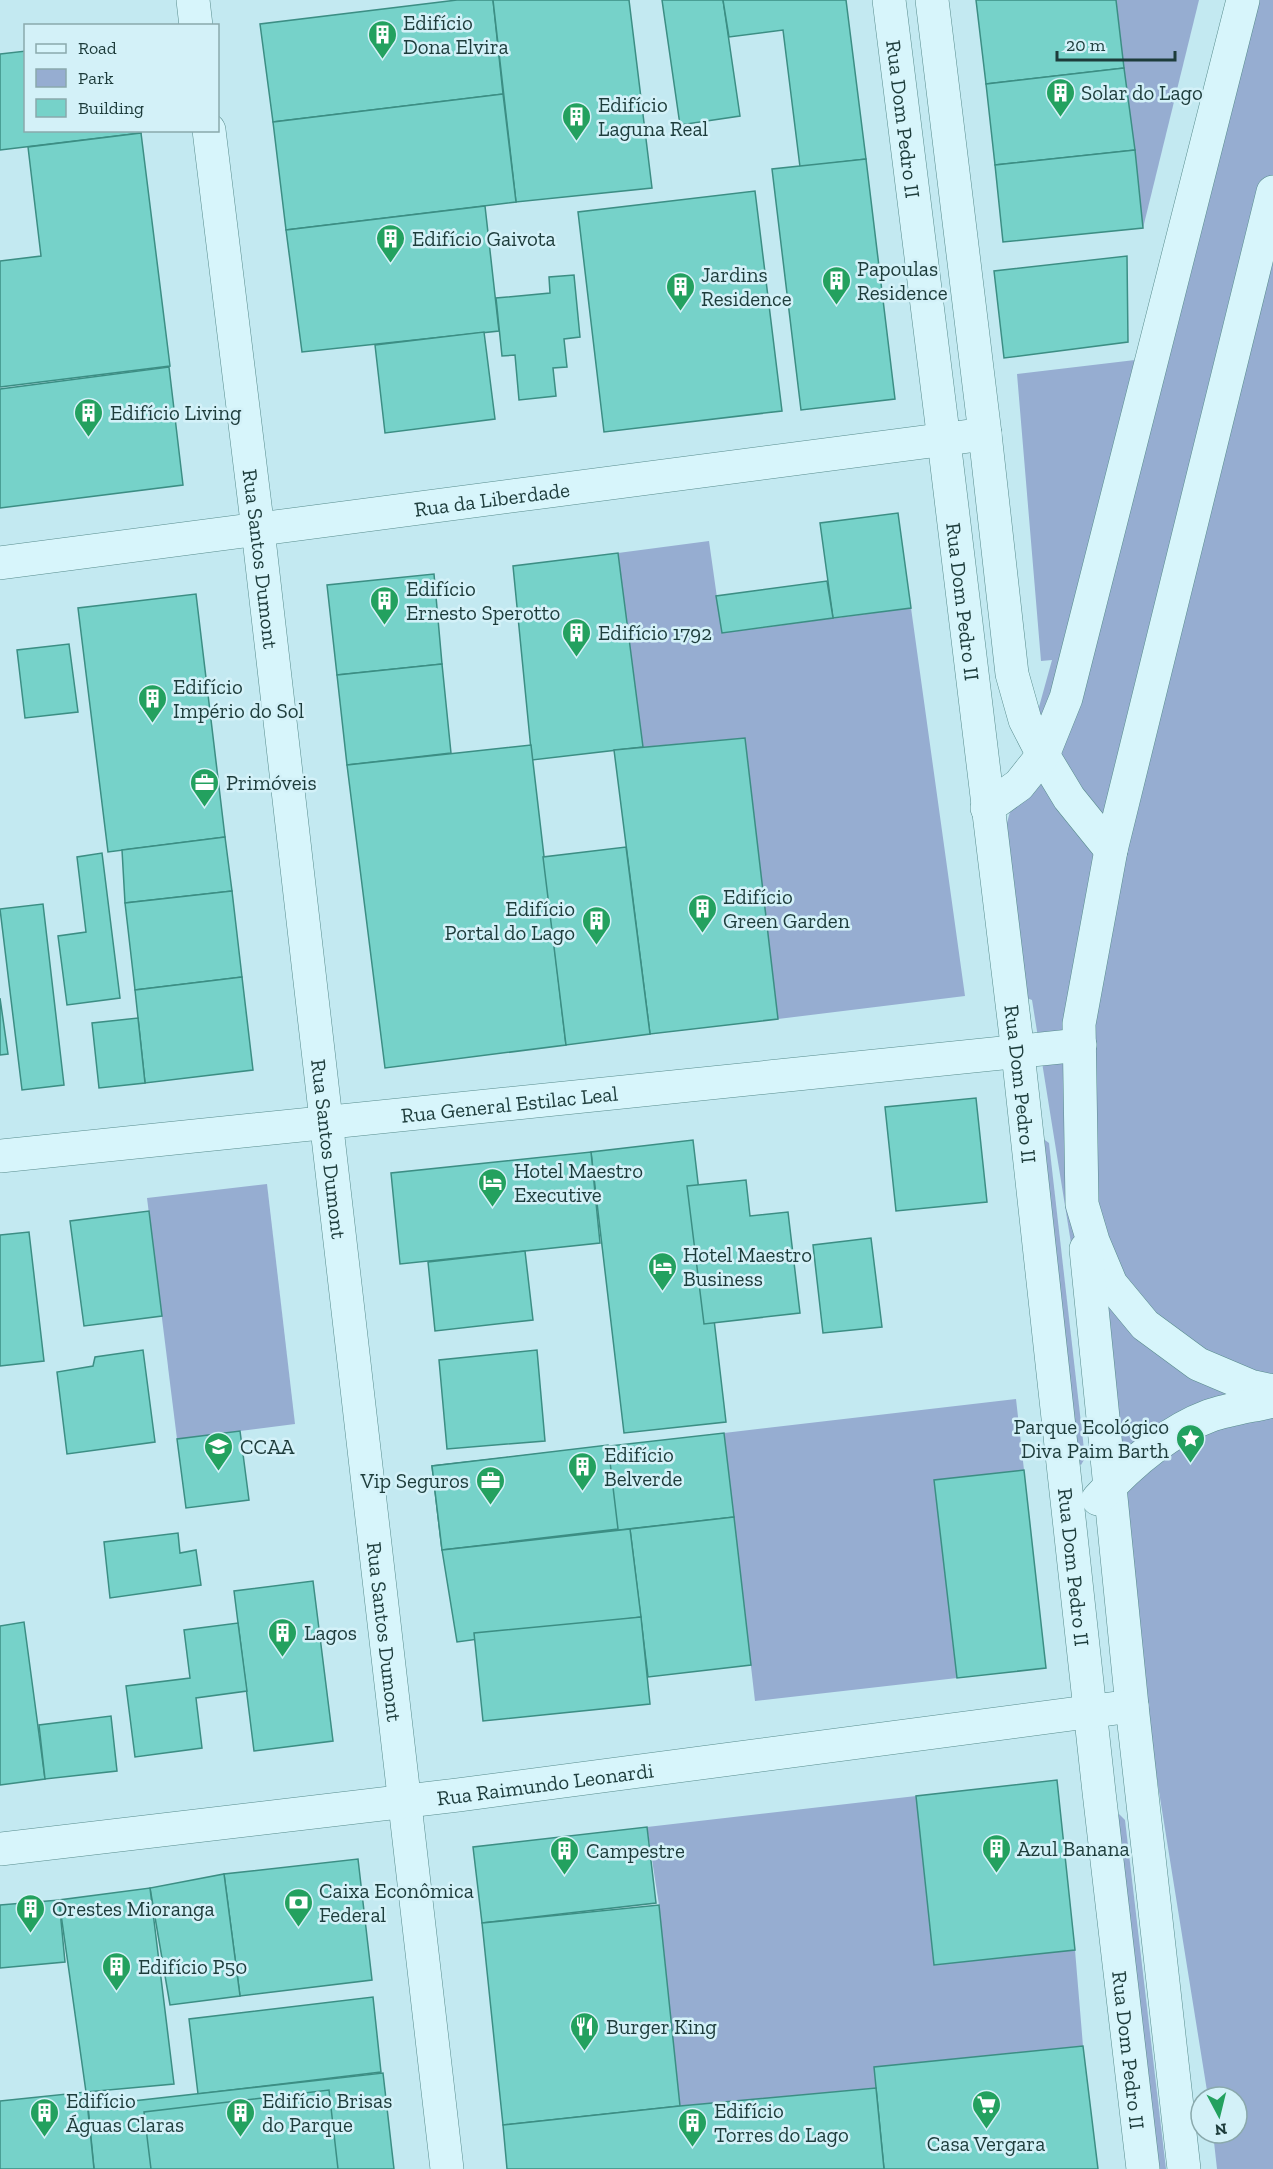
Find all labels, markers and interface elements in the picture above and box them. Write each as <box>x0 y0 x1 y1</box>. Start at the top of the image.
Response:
place label: Edifício Dona Elvira <box>403 10 509 59</box>
building icon: Edifício Dona Elvira <box>366 18 398 60</box>
legend <box>24 24 219 132</box>
scale bar <box>1057 24 1176 62</box>
text: 20 m <box>1066 34 1106 56</box>
text: Road <box>78 37 117 59</box>
street label: Rua Dom Pedro II <box>882 39 926 200</box>
text: Park <box>78 67 114 89</box>
building icon: Solar do Lago <box>1044 76 1076 118</box>
place label: Solar do Lago <box>1081 80 1203 105</box>
place label: Edifício Laguna Real <box>598 92 709 141</box>
text: Building <box>78 97 144 119</box>
building icon: Edifício Laguna Real <box>561 100 593 142</box>
building icon: Edifício Gaivota <box>375 222 407 264</box>
place label: Edifício Gaivota <box>412 226 556 251</box>
place label: Papoulas Residence <box>857 256 948 305</box>
place label: Jardins Residence <box>701 262 792 311</box>
building icon: Papoulas Residence <box>820 264 852 306</box>
building icon: Jardins Residence <box>664 270 696 312</box>
building icon: Edifício Living <box>73 396 105 438</box>
place label: Edifício Living <box>110 400 242 425</box>
street label: Rua Santos Dumont <box>238 467 284 650</box>
street label: Rua da Liberdade <box>413 476 571 521</box>
street label: Rua Dom Pedro II <box>941 521 985 682</box>
place label: Edifício Ernesto Sperotto <box>406 576 560 625</box>
building icon: Edifício Ernesto Sperotto <box>369 584 401 626</box>
building icon: Edifício 1792 <box>561 616 593 658</box>
place label: Edifício 1792 <box>598 620 712 645</box>
place label: Edifício Império do Sol <box>173 674 305 723</box>
building icon: Edifício Império do Sol <box>136 682 168 724</box>
office icon: Primóveis <box>189 766 221 808</box>
place label: Primóveis <box>226 770 317 795</box>
place label: Edifício Green Garden <box>723 884 850 933</box>
building icon: Edifício Green Garden <box>686 892 718 934</box>
place label: Edifício Portal do Lago <box>445 896 575 945</box>
building icon: Edifício Portal do Lago <box>580 904 612 946</box>
street label: Rua Dom Pedro II <box>1000 1003 1042 1164</box>
street label: Rua Santos Dumont <box>307 1058 352 1240</box>
street label: Rua General Estilac Leal <box>400 1080 619 1127</box>
place label: Hotel Maestro Executive <box>514 1158 643 1207</box>
hotel icon: Hotel Maestro Executive <box>477 1166 509 1208</box>
place label: Hotel Maestro Business <box>683 1242 812 1291</box>
hotel icon: Hotel Maestro Business <box>646 1250 678 1292</box>
place label: Parque Ecológico Diva Paim Barth <box>1013 1414 1169 1463</box>
place icon: Parque Ecológico Diva Paim Barth <box>1174 1422 1206 1464</box>
school or university icon: CCAA <box>203 1430 235 1472</box>
place label: CCAA <box>240 1434 295 1459</box>
place label: Edifício Belverde <box>604 1442 682 1491</box>
building icon: Edifício Belverde <box>567 1450 599 1492</box>
office icon: Vip Seguros <box>474 1464 506 1506</box>
place label: Vip Seguros <box>359 1468 469 1493</box>
street label: Rua Dom Pedro II <box>1053 1487 1095 1647</box>
street label: Rua Santos Dumont <box>362 1540 408 1723</box>
building icon: Lagos <box>267 1616 299 1658</box>
place label: Lagos <box>304 1620 357 1645</box>
street label: Rua Raimundo Leonardi <box>435 1757 655 1810</box>
building icon: Azul Banana <box>980 1832 1012 1874</box>
building icon: Campestre <box>549 1834 581 1876</box>
place label: Azul Banana <box>1017 1836 1130 1861</box>
place label: Campestre <box>586 1838 685 1863</box>
place label: Caixa Econômica Federal <box>319 1878 474 1927</box>
bank icon: Caixa Econômica Federal <box>282 1886 314 1928</box>
building icon: Orestes Mioranga <box>15 1892 47 1934</box>
place label: Orestes Mioranga <box>52 1896 215 1921</box>
building icon: Edifício P50 <box>101 1950 133 1992</box>
place label: Edifício P50 <box>138 1954 247 1979</box>
street label: Rua Dom Pedro II <box>1107 1969 1151 2130</box>
restaurant icon: Burger King <box>569 2010 601 2052</box>
place label: Burger King <box>606 2014 717 2039</box>
north arrow <box>1189 2085 1249 2145</box>
place label: Edifício Águas Claras <box>66 2088 184 2137</box>
place label: Edifício Brisas do Parque <box>262 2088 392 2137</box>
supermarket icon: Casa Vergara <box>970 2088 1002 2130</box>
building icon: Edifício Águas Claras <box>29 2096 61 2138</box>
building icon: Edifício Brisas do Parque <box>225 2096 257 2138</box>
place label: Edifício Torres do Lago <box>714 2098 849 2147</box>
building icon: Edifício Torres do Lago <box>677 2106 709 2148</box>
text: N <box>1214 2119 1228 2140</box>
place label: Casa Vergara <box>927 2131 1045 2156</box>

